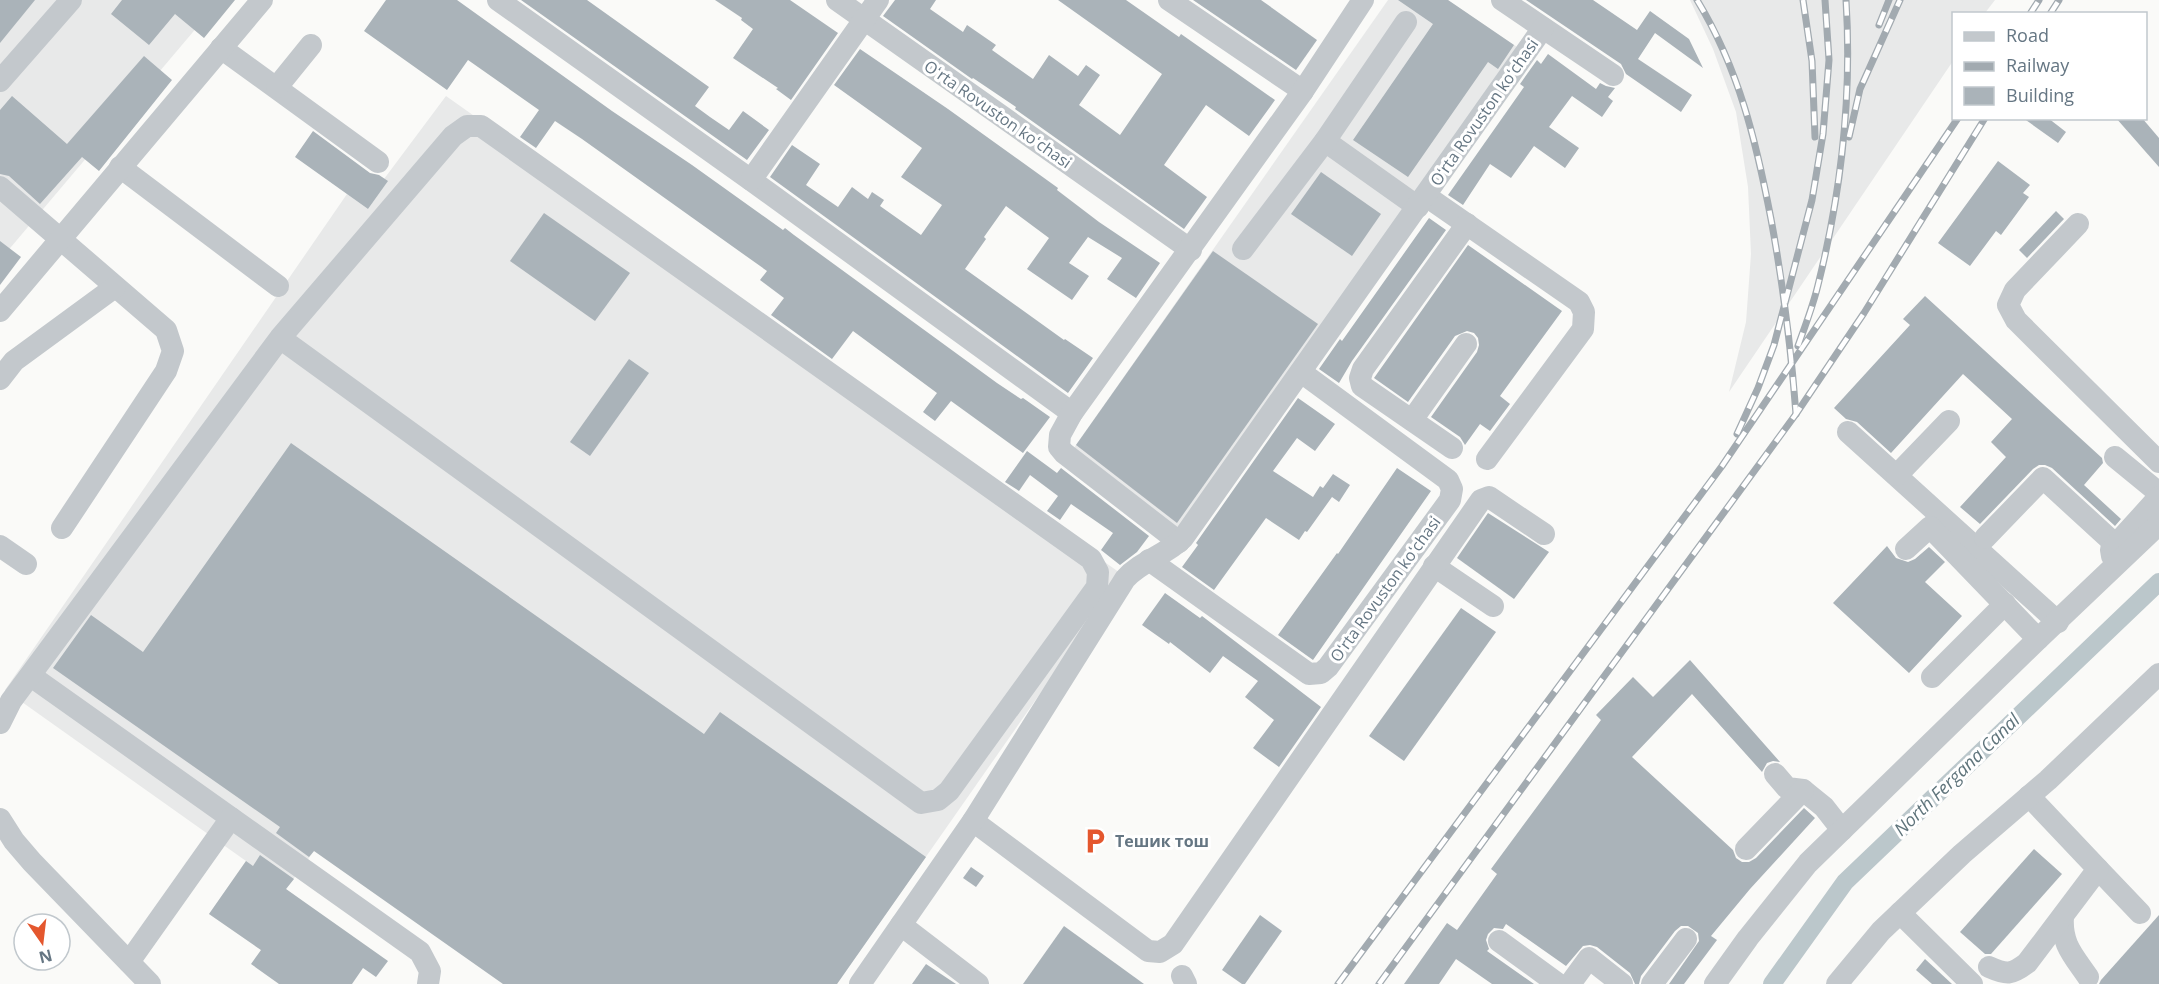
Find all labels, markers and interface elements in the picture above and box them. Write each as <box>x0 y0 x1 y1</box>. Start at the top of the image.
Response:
legend <box>1952 12 2147 120</box>
text: Road <box>2006 23 2049 47</box>
street label: Oʻrta Rovuston koʻchasi <box>1425 34 1543 190</box>
text: Railway <box>2006 53 2070 77</box>
street label: Oʻrta Rovuston koʻchasi <box>920 55 1076 173</box>
text: Building <box>2006 83 2074 107</box>
street label: Oʻrta Rovuston koʻchasi <box>1325 512 1445 666</box>
water label: North Fergana Canal <box>1888 708 2025 841</box>
parking icon: Тешик тош <box>1080 826 1110 856</box>
place label: Тешик тош <box>1115 830 1209 852</box>
north arrow <box>12 912 72 972</box>
text: N <box>37 944 55 969</box>

